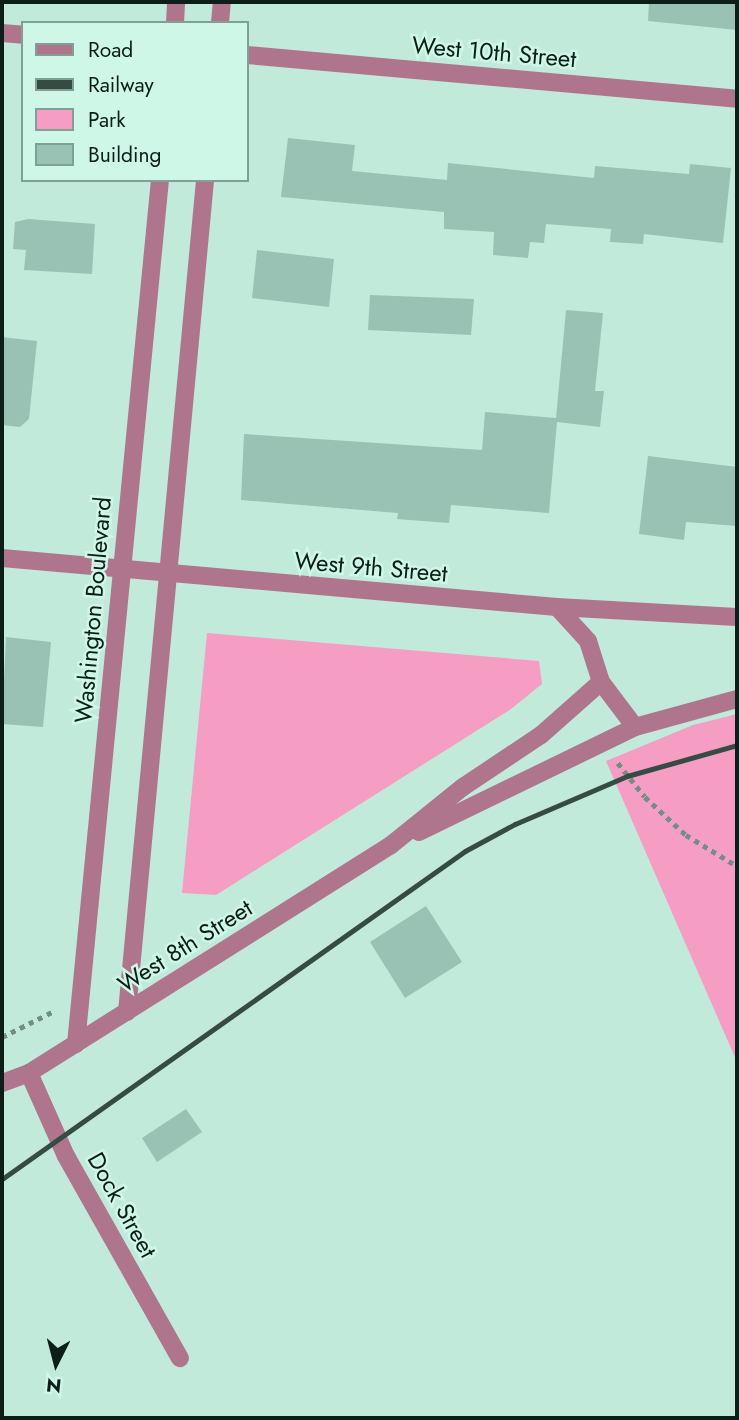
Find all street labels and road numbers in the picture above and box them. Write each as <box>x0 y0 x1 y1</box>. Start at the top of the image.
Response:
street label: West 10th Street <box>411 30 577 74</box>
street label: Washington Boulevard <box>69 496 117 724</box>
street label: West 9th Street <box>293 546 449 588</box>
street label: West 8th Street <box>113 893 257 999</box>
street label: Dock Street <box>81 1147 163 1263</box>

